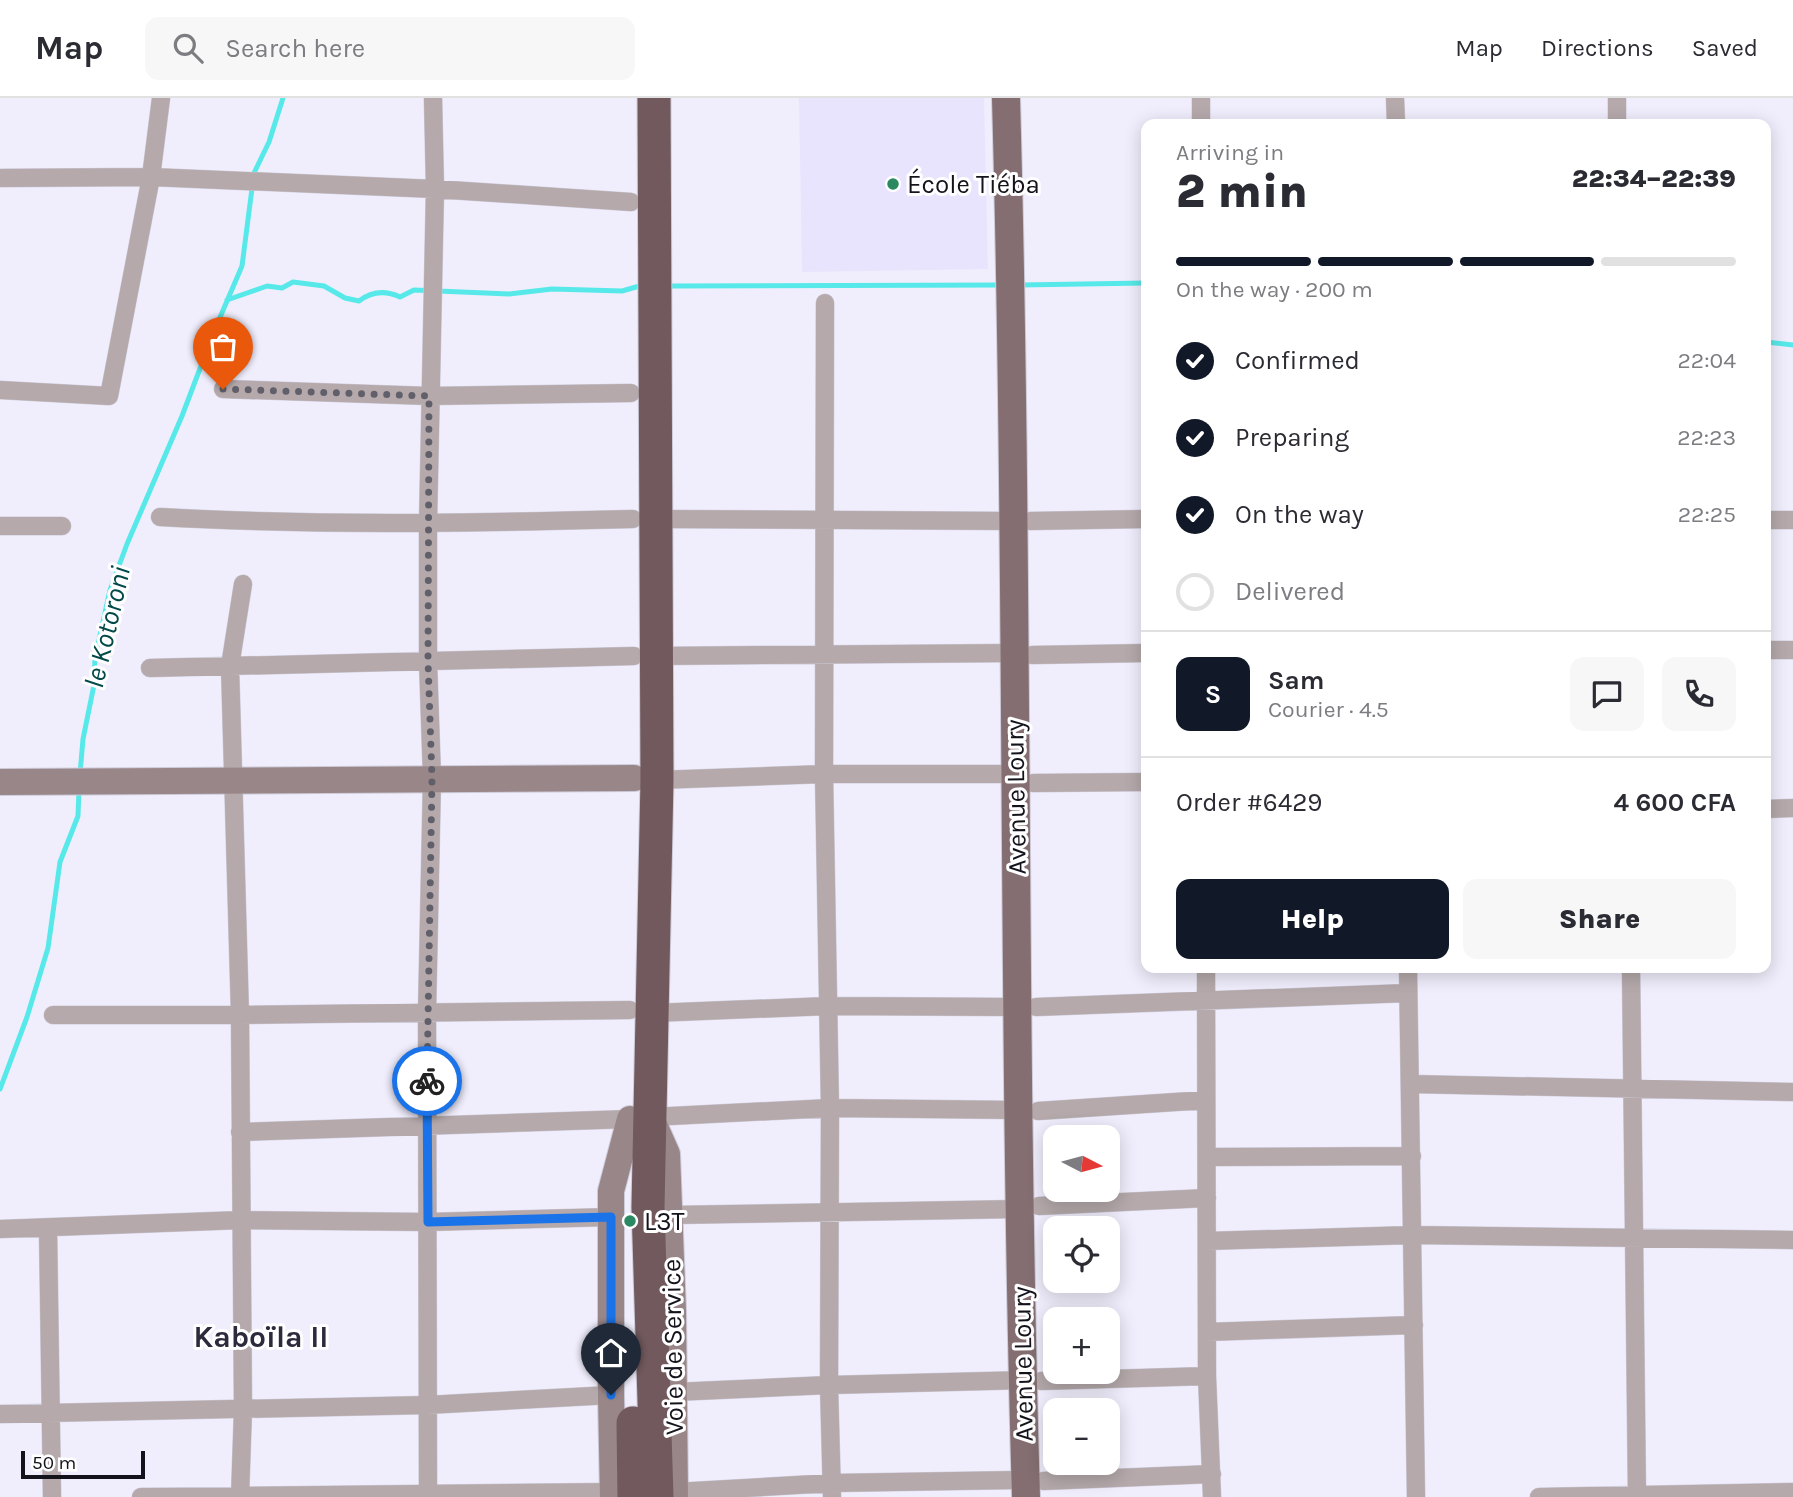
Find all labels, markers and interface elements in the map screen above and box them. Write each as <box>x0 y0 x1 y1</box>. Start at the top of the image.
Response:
search box <box>145 17 635 80</box>
text: Map <box>35 29 103 67</box>
icon: search <box>169 29 207 67</box>
text: Search here <box>225 33 365 64</box>
text: Map <box>1455 34 1503 62</box>
text: Directions <box>1541 34 1654 62</box>
text: Saved <box>1692 34 1758 62</box>
text: Arriving in <box>1176 139 1284 166</box>
text: 22:34–22:39 <box>1572 163 1736 194</box>
text: 2 min <box>1176 165 1308 219</box>
place label: École Tiéba <box>907 168 1040 200</box>
marker: École Tiéba <box>885 176 901 192</box>
text: On the way · 200 m <box>1176 276 1373 303</box>
pin <box>193 317 253 389</box>
icon: bag <box>204 328 242 366</box>
icon: check <box>1176 342 1214 380</box>
text: Confirmed <box>1235 345 1360 376</box>
text: 22:04 <box>1678 347 1736 374</box>
icon: check <box>1176 419 1214 457</box>
text: Preparing <box>1235 422 1349 453</box>
text: 22:23 <box>1677 424 1736 451</box>
icon: check <box>1176 496 1214 534</box>
text: On the way <box>1235 499 1364 530</box>
text: 22:25 <box>1678 501 1736 528</box>
water label: le Kotoroni <box>77 563 137 691</box>
text: Delivered <box>1235 576 1345 607</box>
button: chat <box>1570 657 1644 731</box>
button: phone <box>1662 657 1736 731</box>
text: Sam <box>1268 665 1324 696</box>
text: S <box>1205 679 1221 710</box>
text: Courier · 4.5 <box>1268 696 1389 723</box>
street label: Avenue Loury <box>999 719 1033 875</box>
text: Order #6429 <box>1176 787 1322 818</box>
text: 4 600 CFA <box>1613 787 1736 818</box>
button: Help <box>1176 879 1449 959</box>
button: Share <box>1463 879 1736 959</box>
courier <box>392 1046 462 1116</box>
icon: bike <box>408 1062 446 1100</box>
north arrow <box>1043 1125 1120 1202</box>
map controls <box>1043 1125 1120 1475</box>
place label: L3T <box>644 1206 685 1237</box>
marker: L3T <box>622 1213 638 1229</box>
button: locate <box>1043 1216 1120 1293</box>
street label: Voie de Service <box>656 1259 690 1435</box>
street label: Avenue Loury <box>1006 1286 1040 1442</box>
button: + <box>1043 1307 1120 1384</box>
district label: Kaboïla II <box>194 1319 328 1355</box>
pin <box>581 1323 641 1395</box>
icon: home <box>592 1334 630 1372</box>
button: − <box>1043 1398 1120 1475</box>
scale bar <box>21 1448 145 1480</box>
text: 50 m <box>32 1452 76 1474</box>

